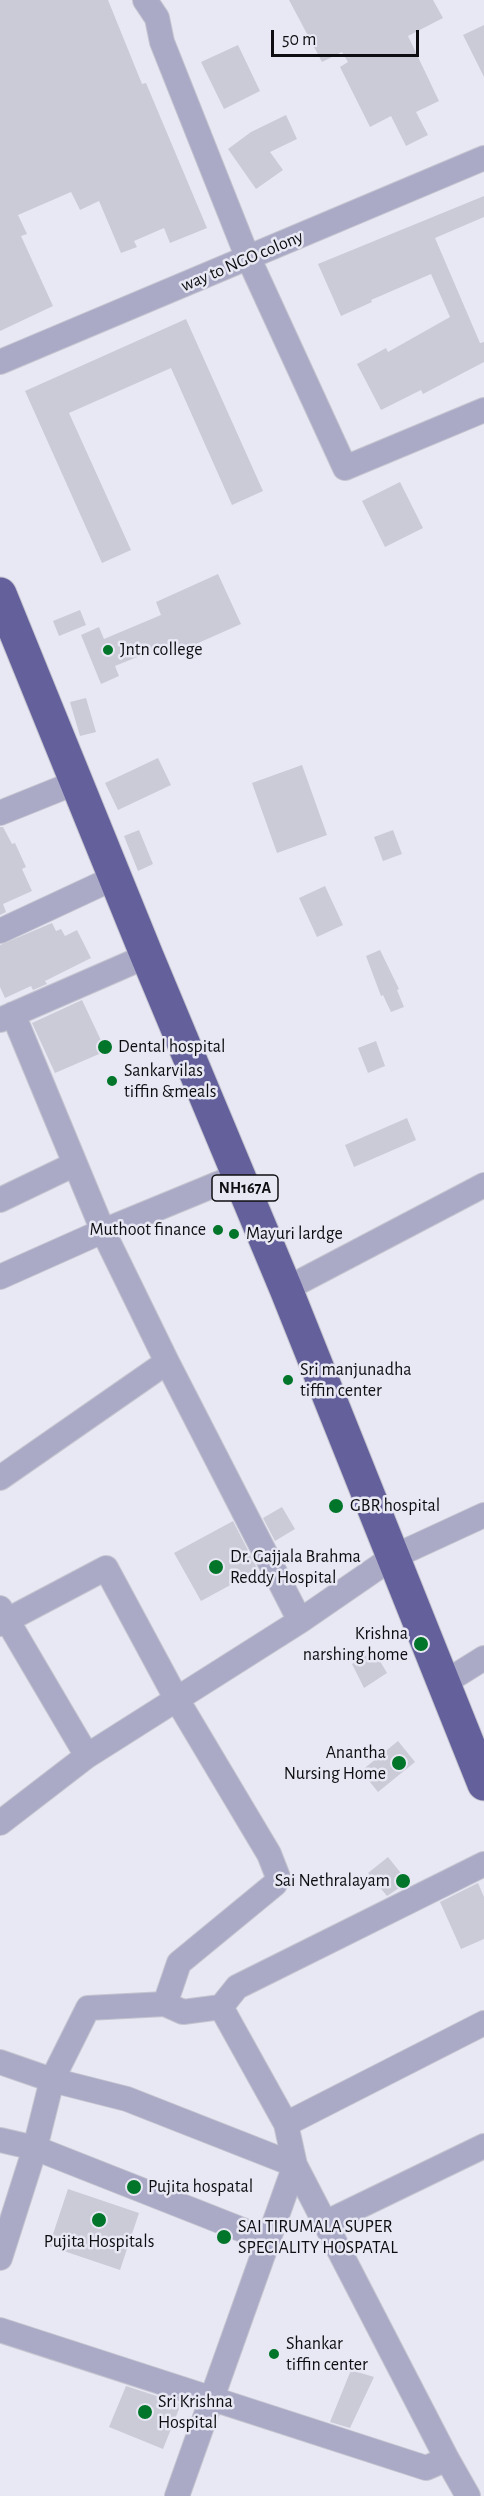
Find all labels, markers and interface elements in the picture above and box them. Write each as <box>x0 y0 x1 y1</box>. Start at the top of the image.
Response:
scale bar <box>274 18 422 56</box>
text: 50 m <box>282 31 316 49</box>
street label: way to NGO colony <box>178 226 306 296</box>
place label: Jntn college <box>120 639 203 661</box>
marker: Jntn college <box>101 643 115 657</box>
place label: Dental hospital <box>118 1036 226 1058</box>
marker: Dental hospital <box>96 1038 114 1056</box>
place label: Sankarvilas tiffin &meals <box>124 1060 216 1102</box>
marker: Sankarvilas tiffin &meals <box>105 1074 119 1088</box>
road number: NH167A <box>212 1175 278 1201</box>
place label: Muthoot finance <box>90 1219 206 1241</box>
marker: Muthoot finance <box>211 1223 225 1237</box>
place label: Mayuri lardge <box>246 1223 343 1245</box>
marker: Mayuri lardge <box>227 1227 241 1241</box>
place label: Sri manjunadha tiffin center <box>300 1359 412 1402</box>
marker: Sri manjunadha tiffin center <box>281 1373 295 1387</box>
place label: GBR hospital <box>350 1495 440 1517</box>
marker: GBR hospital <box>327 1497 345 1515</box>
place label: Dr. Gajjala Brahma Reddy Hospital <box>230 1546 361 1588</box>
marker: Dr. Gajjala Brahma Reddy Hospital <box>207 1558 225 1576</box>
place label: Krishna narshing home <box>303 1623 408 1666</box>
marker: Krishna narshing home <box>412 1635 430 1653</box>
place label: Anantha Nursing Home <box>284 1742 386 1784</box>
marker: Anantha Nursing Home <box>390 1754 408 1772</box>
place label: Sai Nethralayam <box>275 1870 390 1892</box>
marker: Sai Nethralayam <box>394 1872 412 1890</box>
place label: Pujita hospatal <box>148 2176 253 2198</box>
marker: Pujita hospatal <box>125 2178 143 2196</box>
marker: Pujita Hospitals <box>90 2211 108 2229</box>
place label: SAI TIRUMALA SUPER SPECIALITY HOSPATAL <box>238 2216 398 2258</box>
marker: SAI TIRUMALA SUPER SPECIALITY HOSPATAL <box>215 2228 233 2246</box>
place label: Pujita Hospitals <box>44 2231 154 2253</box>
place label: Shankar tiffin center <box>286 2333 368 2376</box>
marker: Shankar tiffin center <box>267 2347 281 2361</box>
place label: Sri Krishna Hospital <box>158 2391 233 2434</box>
marker: Sri Krishna Hospital <box>136 2403 154 2421</box>

